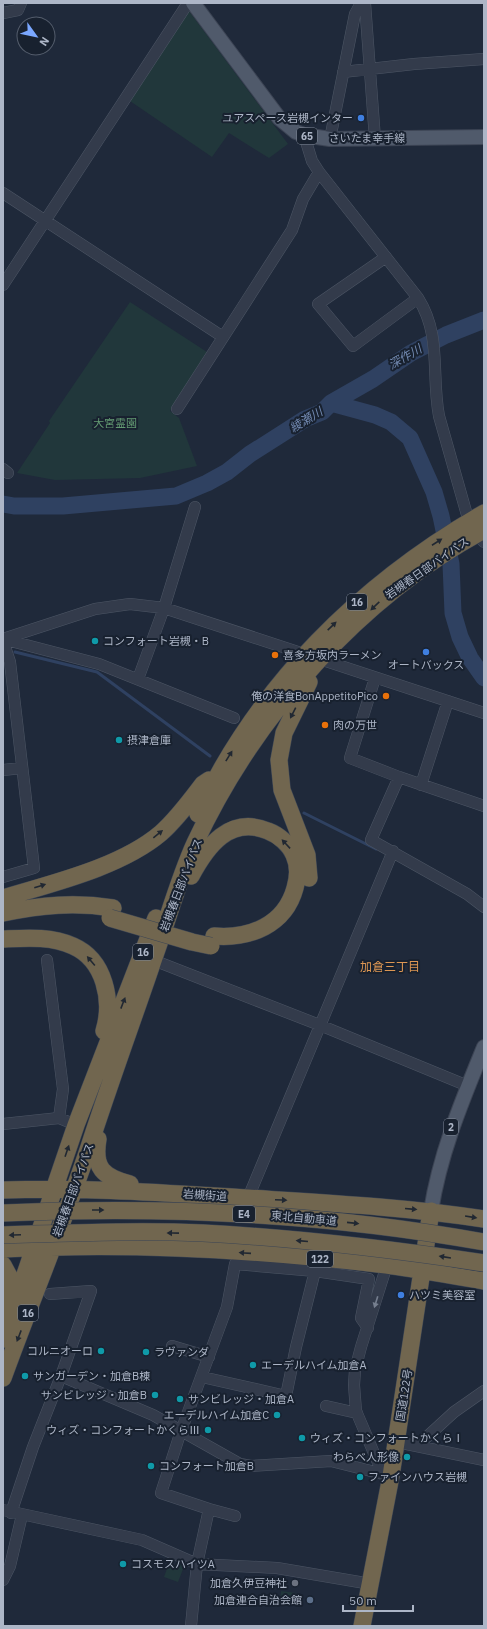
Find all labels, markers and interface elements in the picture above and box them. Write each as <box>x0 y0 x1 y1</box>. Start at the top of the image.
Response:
north arrow <box>16 16 56 56</box>
text: N <box>36 34 52 49</box>
place label: ユアスペース岩槻インター <box>222 111 353 125</box>
marker: ユアスペース岩槻インター <box>356 113 366 123</box>
road number: 65 <box>297 128 317 144</box>
street label: さいたま幸手線 <box>329 131 405 145</box>
water label: 深作川 <box>385 340 426 372</box>
water label: 綾瀬川 <box>286 403 327 435</box>
park label: 大宮霊園 <box>93 416 137 430</box>
street label: 岩槻春日部バイパス <box>383 534 471 602</box>
one-way arrow <box>432 538 442 546</box>
road number: 16 <box>347 594 367 610</box>
one-way arrow <box>370 601 380 611</box>
one-way arrow <box>327 621 337 631</box>
place label: コンフォート岩槻・B <box>103 634 209 648</box>
marker: コンフォート岩槻・B <box>90 636 100 646</box>
marker: オートバックス <box>421 647 431 657</box>
place label: 喜多方坂内ラーメン <box>283 648 382 662</box>
marker: 喜多方坂内ラーメン <box>270 650 280 660</box>
place label: オートバックス <box>388 658 464 672</box>
place label: 俺の洋食BonAppetitoPico <box>251 689 378 703</box>
marker: 俺の洋食BonAppetitoPico <box>381 691 391 701</box>
one-way arrow <box>290 708 297 719</box>
place label: 肉の万世 <box>333 718 377 732</box>
marker: 肉の万世 <box>320 720 330 730</box>
place label: 摂津倉庫 <box>127 733 171 747</box>
marker: 摂津倉庫 <box>114 735 124 745</box>
one-way arrow <box>225 751 233 761</box>
one-way arrow <box>153 830 164 839</box>
street label: 岩槻春日部バイパス <box>157 836 205 934</box>
one-way arrow <box>281 839 291 849</box>
one-way arrow <box>35 883 47 889</box>
road number: 16 <box>133 944 153 960</box>
one-way arrow <box>87 956 96 966</box>
district label: 加倉三丁目 <box>360 959 420 974</box>
one-way arrow <box>121 997 127 1009</box>
road number: 2 <box>444 1119 458 1135</box>
street label: 岩槻春日部バイパス <box>50 1141 96 1239</box>
one-way arrow <box>64 1145 70 1157</box>
street label: 岩槻街道 <box>183 1186 227 1204</box>
one-way arrow <box>275 1197 288 1204</box>
road number: E4 <box>233 1206 255 1222</box>
one-way arrow <box>405 1206 417 1213</box>
one-way arrow <box>92 1207 105 1213</box>
street label: 東北自動車道 <box>271 1208 337 1228</box>
one-way arrow <box>465 1214 477 1220</box>
one-way arrow <box>347 1220 359 1226</box>
one-way arrow <box>166 1230 179 1236</box>
one-way arrow <box>9 1231 21 1238</box>
one-way arrow <box>296 1237 308 1244</box>
one-way arrow <box>239 1249 251 1256</box>
road number: 122 <box>307 1251 333 1267</box>
one-way arrow <box>439 1254 452 1260</box>
place label: ハツミ美容室 <box>409 1288 475 1302</box>
marker: ハツミ美容室 <box>396 1290 406 1300</box>
one-way arrow <box>373 1296 379 1308</box>
road number: 16 <box>18 1305 38 1321</box>
one-way arrow <box>15 1331 21 1343</box>
place label: コルニオーロ <box>27 1344 93 1358</box>
place label: ラヴァンダ <box>154 1345 209 1359</box>
marker: コルニオーロ <box>96 1346 106 1356</box>
marker: ラヴァンダ <box>141 1347 151 1357</box>
place label: エーデルハイム加倉A <box>261 1358 367 1372</box>
marker: エーデルハイム加倉A <box>248 1360 258 1370</box>
street label: 国道122号 <box>393 1368 415 1422</box>
place label: サンガーデン・加倉B棟 <box>33 1369 150 1383</box>
marker: サンガーデン・加倉B棟 <box>20 1371 30 1381</box>
place label: サンビレッジ・加倉B <box>41 1388 147 1402</box>
marker: サンビレッジ・加倉B <box>150 1390 160 1400</box>
place label: サンビレッジ・加倉A <box>188 1392 294 1406</box>
marker: サンビレッジ・加倉A <box>175 1394 185 1404</box>
place label: エーデルハイム加倉C <box>164 1408 269 1422</box>
marker: エーデルハイム加倉C <box>272 1410 282 1420</box>
place label: ウィズ・コンフォートかくらⅢ <box>46 1423 200 1437</box>
marker: ウィズ・コンフォートかくらⅢ <box>203 1425 213 1435</box>
place label: ウィズ・コンフォートかくらⅠ <box>310 1431 464 1445</box>
marker: ウィズ・コンフォートかくらⅠ <box>297 1433 307 1443</box>
place label: わらべ人形像 <box>333 1450 399 1464</box>
marker: わらべ人形像 <box>402 1452 412 1462</box>
place label: コンフォート加倉B <box>159 1459 254 1473</box>
marker: コンフォート加倉B <box>146 1461 156 1471</box>
place label: ファインハウス岩槻 <box>368 1470 467 1484</box>
marker: ファインハウス岩槻 <box>355 1472 365 1482</box>
place label: コスモスハイツA <box>131 1557 215 1571</box>
marker: コスモスハイツA <box>118 1559 128 1569</box>
place label: 加倉久伊豆神社 <box>210 1576 287 1590</box>
marker: 加倉久伊豆神社 <box>290 1578 300 1588</box>
scale bar <box>343 1587 413 1613</box>
place label: 加倉連合自治会館 <box>214 1593 302 1607</box>
text: 50 m <box>349 1593 377 1608</box>
marker: 加倉連合自治会館 <box>305 1595 315 1605</box>

